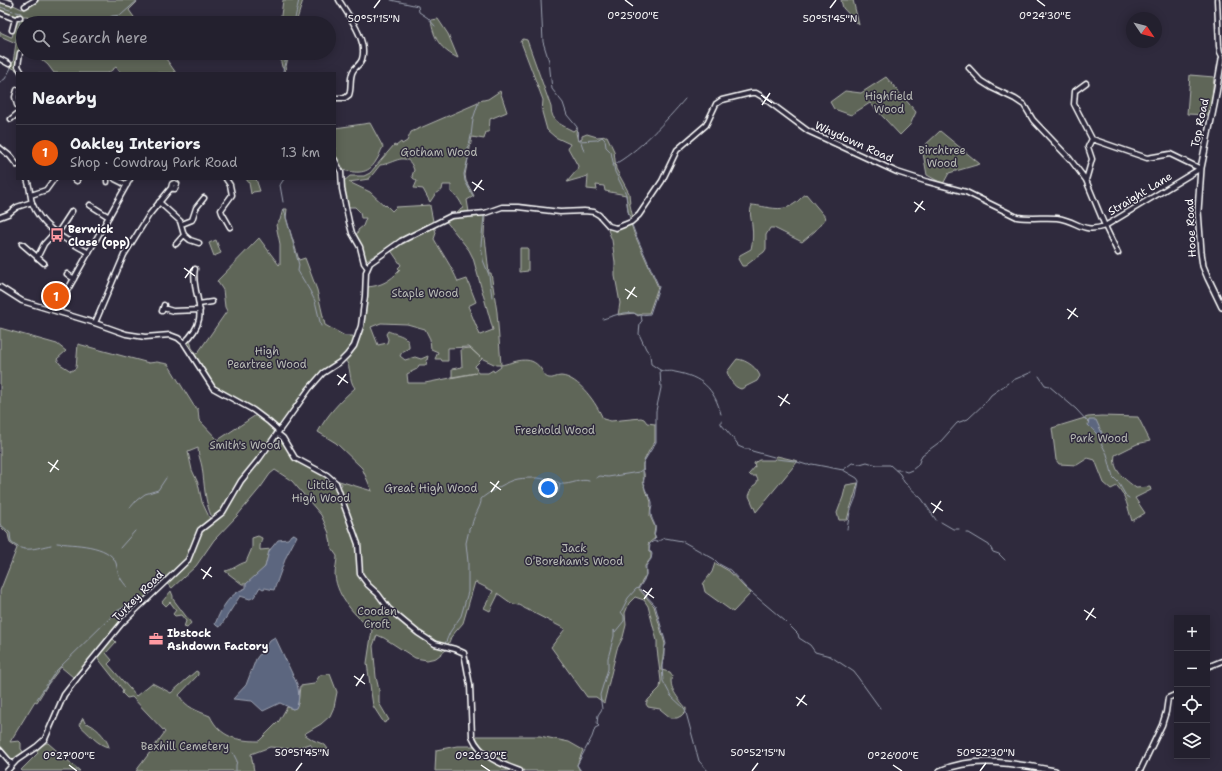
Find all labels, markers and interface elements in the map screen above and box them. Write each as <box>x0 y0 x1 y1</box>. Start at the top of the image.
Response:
text: 0°25'00"E <box>607 9 659 22</box>
text: 0°24'30"E <box>1019 9 1071 22</box>
text: 50°51'15"N <box>348 12 400 25</box>
text: 50°51'45"N <box>803 12 857 25</box>
north arrow <box>1126 12 1162 48</box>
search box <box>16 16 336 60</box>
icon: search <box>30 27 52 49</box>
text: Search here <box>62 28 148 48</box>
text: Nearby <box>32 87 97 109</box>
park label: Highfield Wood <box>865 89 913 117</box>
street label: Top Road <box>1187 97 1213 149</box>
street label: Whydown Road <box>812 118 896 166</box>
text: Oakley Interiors <box>70 134 201 154</box>
park label: Birchtree Wood <box>918 143 966 171</box>
text: 1 <box>42 144 48 161</box>
text: 1.3 km <box>281 144 320 161</box>
park label: Gotham Wood <box>401 145 477 160</box>
text: Shop · Cowdray Park Road <box>70 154 238 171</box>
street label: Straight Lane <box>1105 169 1175 219</box>
street label: Hooe Road <box>1182 198 1200 258</box>
place label: Berwick Close (opp) <box>68 222 130 250</box>
bus stop icon: Berwick Close (opp) <box>49 227 65 243</box>
pin: 1 <box>43 281 69 311</box>
park label: Staple Wood <box>391 286 459 301</box>
park label: High Peartree Wood <box>227 344 307 372</box>
park label: Freehold Wood <box>515 423 595 438</box>
park label: Park Wood <box>1070 431 1128 446</box>
park label: Smith's Wood <box>210 438 280 453</box>
park label: Little High Wood <box>292 478 350 506</box>
your location <box>538 478 558 498</box>
park label: Great High Wood <box>385 481 478 496</box>
park label: Jack O'Boreham's Wood <box>525 541 623 569</box>
street label: Turkey Road <box>109 567 167 625</box>
park label: Cooden Croft <box>357 604 397 632</box>
map controls <box>1174 615 1210 759</box>
button: + <box>1174 615 1210 651</box>
place label: Ibstock Ashdown Factory <box>167 626 269 654</box>
office icon: Ibstock Ashdown Factory <box>148 631 164 647</box>
button: − <box>1174 651 1210 687</box>
button: locate <box>1174 687 1210 723</box>
button: layers <box>1174 723 1210 759</box>
park label: Bexhill Cemetery <box>141 739 229 754</box>
text: 50°51'45"N <box>275 746 329 759</box>
text: 50°52'15"N <box>731 746 785 759</box>
text: 50°52'30"N <box>957 746 1015 759</box>
text: 0°27'00"E <box>43 749 95 762</box>
text: 0°26'30"E <box>455 749 507 762</box>
text: 0°26'00"E <box>867 749 919 762</box>

